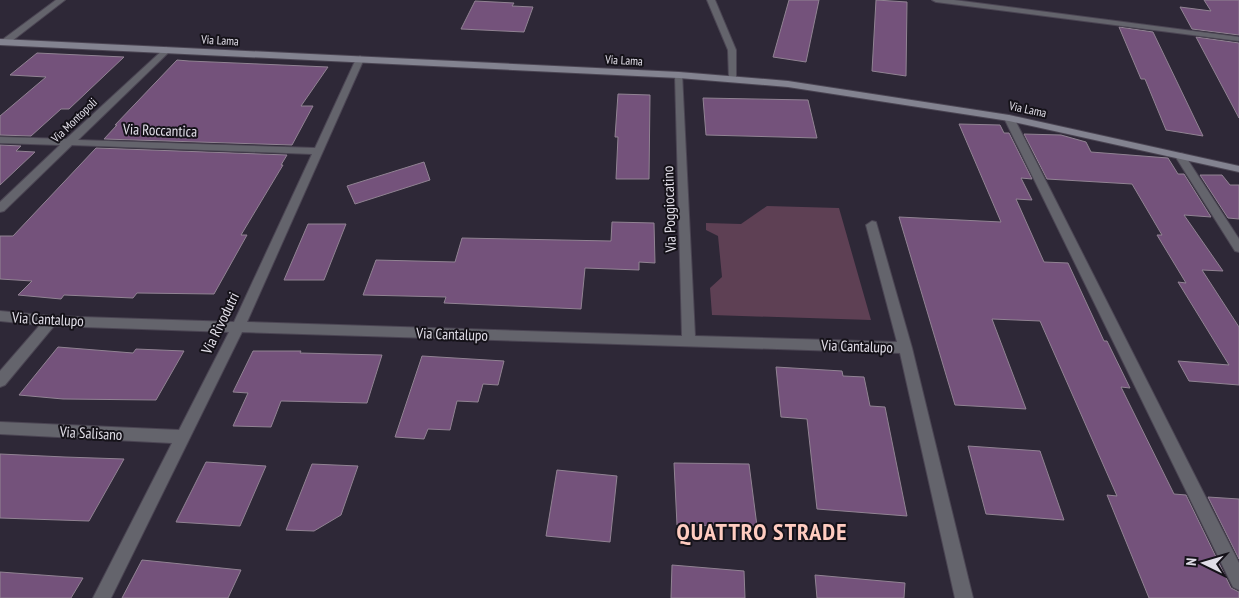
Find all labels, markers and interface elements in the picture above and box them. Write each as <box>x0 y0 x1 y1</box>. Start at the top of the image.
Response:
street label: Via Lama <box>200 31 239 48</box>
street label: Via Lama <box>604 51 643 68</box>
street label: Via Montopoli <box>47 95 100 146</box>
street label: Via Lama <box>1007 98 1048 120</box>
street label: Via Roccantica <box>122 119 197 141</box>
street label: Via Poggiocatino <box>658 165 680 254</box>
street label: Via Rivodutri <box>196 289 243 358</box>
street label: Via Cantalupo <box>11 308 84 330</box>
street label: Via Cantalupo <box>415 323 488 345</box>
street label: Via Cantalupo <box>820 335 893 357</box>
street label: Via Salisano <box>58 422 123 444</box>
district label: QUATTRO STRADE <box>676 516 848 547</box>
north arrow <box>1179 538 1229 588</box>
text: N <box>1182 557 1200 566</box>

